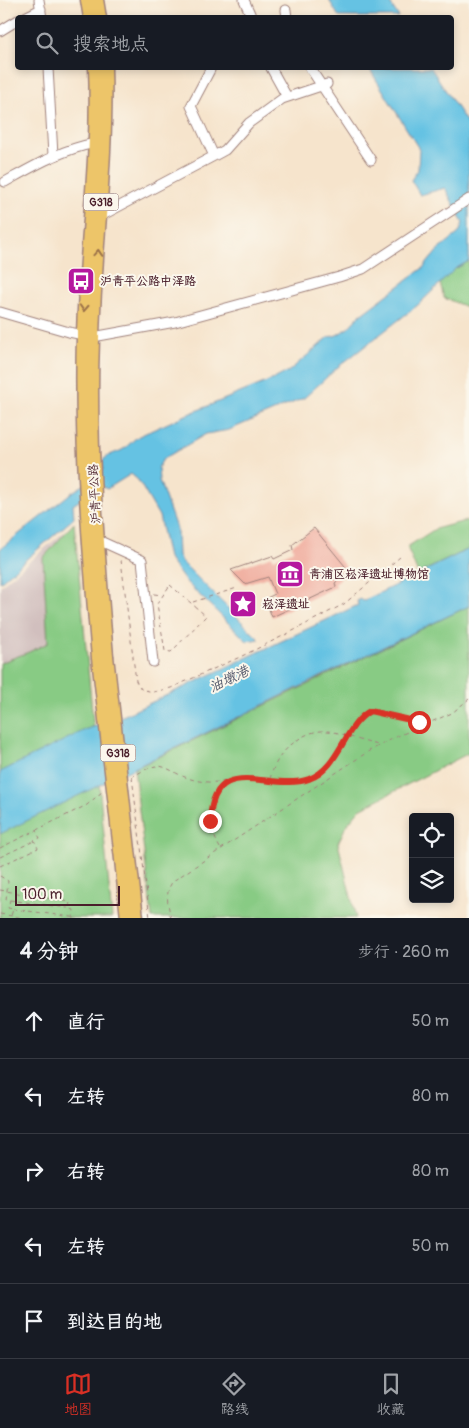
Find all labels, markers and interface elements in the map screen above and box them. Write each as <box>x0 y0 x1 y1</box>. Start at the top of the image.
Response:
search box <box>15 15 454 70</box>
icon: search <box>33 29 61 57</box>
text: 搜索地点 <box>73 32 149 56</box>
road number: G318 <box>84 193 118 210</box>
one-way arrow <box>93 249 104 257</box>
bus stop icon: 沪青平公路中泽路 <box>66 266 96 296</box>
place label: 沪青平公路中泽路 <box>100 274 196 289</box>
one-way arrow <box>79 305 89 313</box>
street label: 沪青平公路 <box>86 464 104 524</box>
museum icon: 青浦区崧泽遗址博物馆 <box>275 559 305 589</box>
place label: 青浦区崧泽遗址博物馆 <box>309 567 429 582</box>
place icon: 崧泽遗址 <box>228 589 258 619</box>
place label: 崧泽遗址 <box>262 597 310 612</box>
water label: 油墩港 <box>206 661 253 696</box>
route start <box>408 711 431 734</box>
road number: G318 <box>100 744 136 761</box>
route end <box>199 810 222 833</box>
map controls <box>409 813 454 903</box>
button: locate <box>409 813 454 858</box>
button: layers <box>409 858 454 903</box>
scale bar <box>15 883 120 906</box>
text: 100 m <box>22 886 62 903</box>
text: 4 分钟 <box>20 938 79 965</box>
text: 步行 · 260 m <box>358 942 449 962</box>
icon: ahead <box>20 1007 48 1035</box>
text: 直行 <box>67 1010 105 1034</box>
text: 50 m <box>412 1011 449 1031</box>
icon: left <box>20 1082 48 1110</box>
text: 左转 <box>67 1085 105 1109</box>
text: 80 m <box>412 1086 449 1106</box>
icon: right <box>20 1157 48 1185</box>
text: 右转 <box>67 1160 105 1184</box>
text: 80 m <box>412 1161 449 1181</box>
icon: left <box>20 1232 48 1260</box>
text: 左转 <box>67 1235 105 1259</box>
text: 50 m <box>412 1236 449 1256</box>
icon: arrive <box>20 1307 48 1335</box>
text: 到达目的地 <box>67 1310 162 1334</box>
tab: 地图 <box>64 1370 92 1418</box>
tab: 路线 <box>220 1370 248 1418</box>
tab: 收藏 <box>377 1370 405 1418</box>

